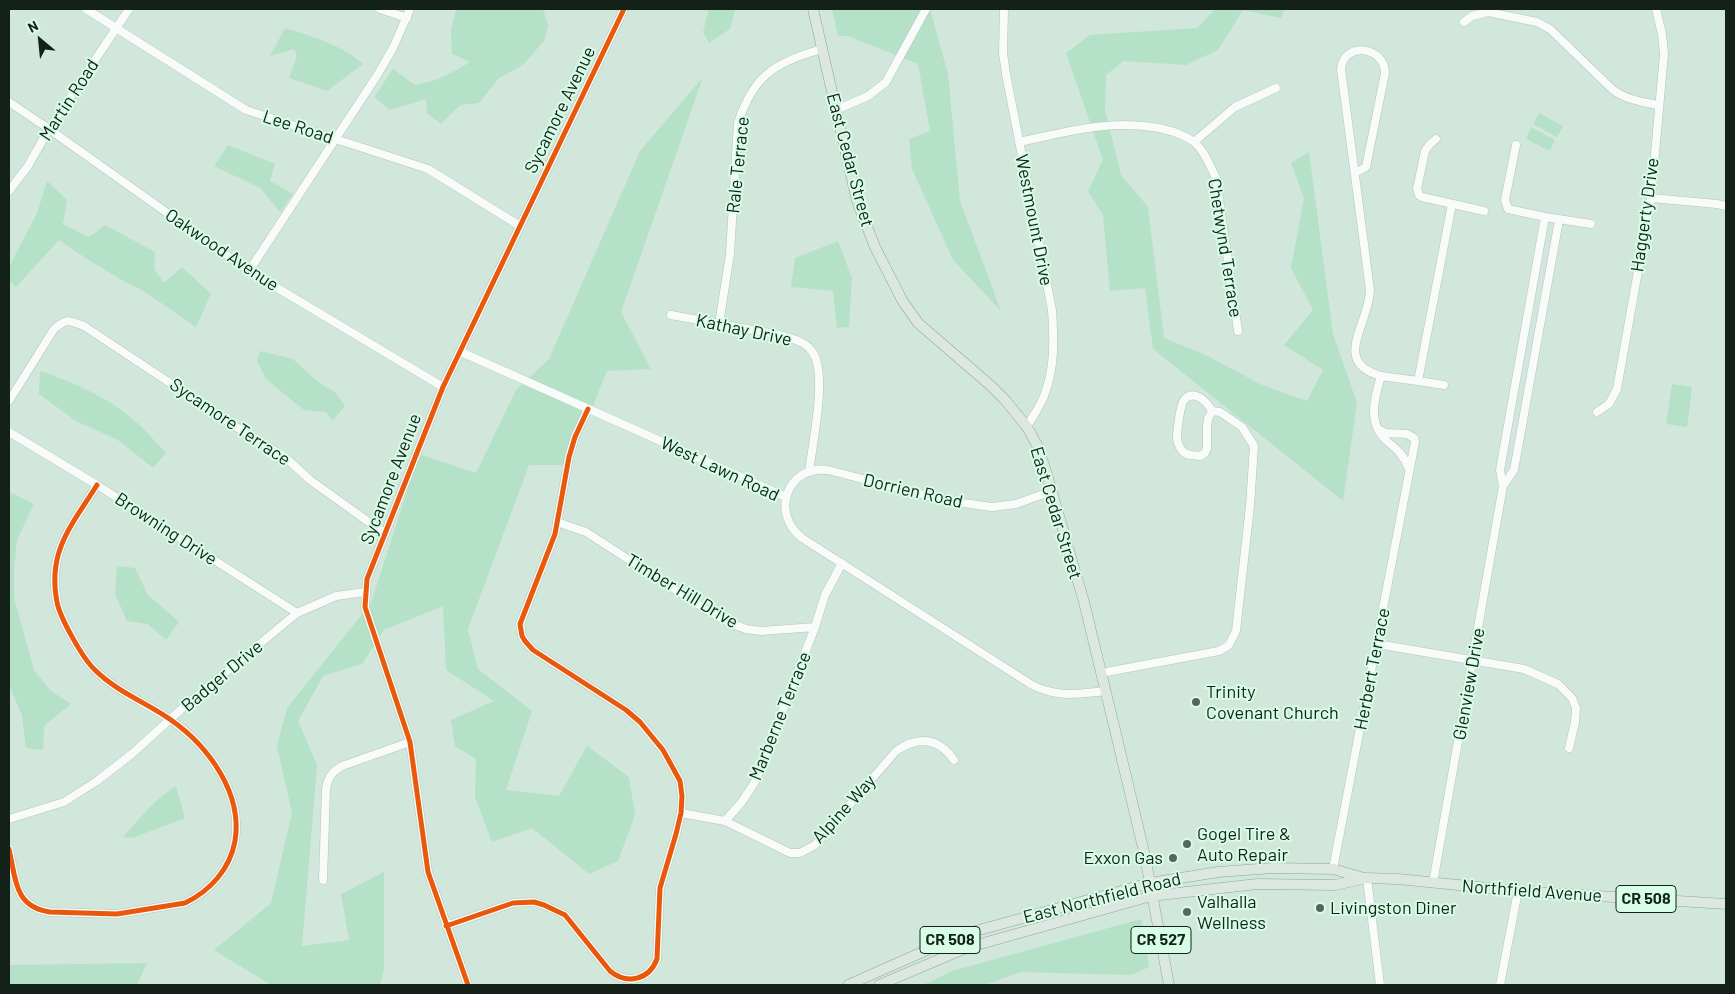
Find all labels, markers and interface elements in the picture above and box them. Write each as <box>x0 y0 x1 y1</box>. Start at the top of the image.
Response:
north arrow <box>15 15 65 65</box>
text: N <box>25 17 41 36</box>
street label: Sycamore Avenue <box>520 43 600 177</box>
street label: Martin Road <box>35 55 103 145</box>
street label: East Cedar Street <box>822 91 878 229</box>
street label: Lee Road <box>260 105 336 149</box>
street label: Rale Terrace <box>722 115 754 215</box>
street label: Westmount Drive <box>1011 152 1057 288</box>
street label: Haggerty Drive <box>1626 156 1664 274</box>
street label: Chetwynd Terrace <box>1203 177 1247 319</box>
street label: Oakwood Avenue <box>161 204 283 296</box>
street label: Kathay Drive <box>694 309 794 351</box>
street label: Sycamore Terrace <box>166 374 294 470</box>
street label: Sycamore Avenue <box>356 410 426 548</box>
street label: West Lawn Road <box>657 432 783 506</box>
street label: East Cedar Street <box>1026 444 1086 582</box>
street label: Dorrien Road <box>861 469 965 513</box>
street label: Browning Drive <box>111 488 221 570</box>
street label: Timber Hill Drive <box>622 549 742 633</box>
street label: Herbert Terrace <box>1350 606 1394 732</box>
street label: Glenview Drive <box>1449 626 1489 742</box>
street label: Badger Drive <box>177 636 267 716</box>
street label: Marberne Terrace <box>744 648 816 784</box>
place label: Trinity Covenant Church <box>1206 681 1339 724</box>
marker: Trinity Covenant Church <box>1190 696 1202 708</box>
street label: Alpine Way <box>808 770 880 848</box>
place label: Gogel Tire & Auto Repair <box>1197 823 1291 866</box>
marker: Gogel Tire & Auto Repair <box>1181 838 1193 850</box>
place label: Exxon Gas <box>1083 847 1163 869</box>
marker: Exxon Gas <box>1167 852 1179 864</box>
street label: East Northfield Road <box>1021 868 1183 928</box>
street label: Northfield Avenue <box>1461 875 1603 907</box>
road number: CR 508 <box>1616 886 1676 912</box>
place label: Valhalla Wellness <box>1197 891 1266 934</box>
place label: Livingston Diner <box>1330 897 1457 919</box>
marker: Livingston Diner <box>1314 902 1326 914</box>
marker: Valhalla Wellness <box>1181 906 1193 918</box>
road number: CR 508 <box>920 926 980 954</box>
road number: CR 527 <box>1131 926 1191 954</box>

